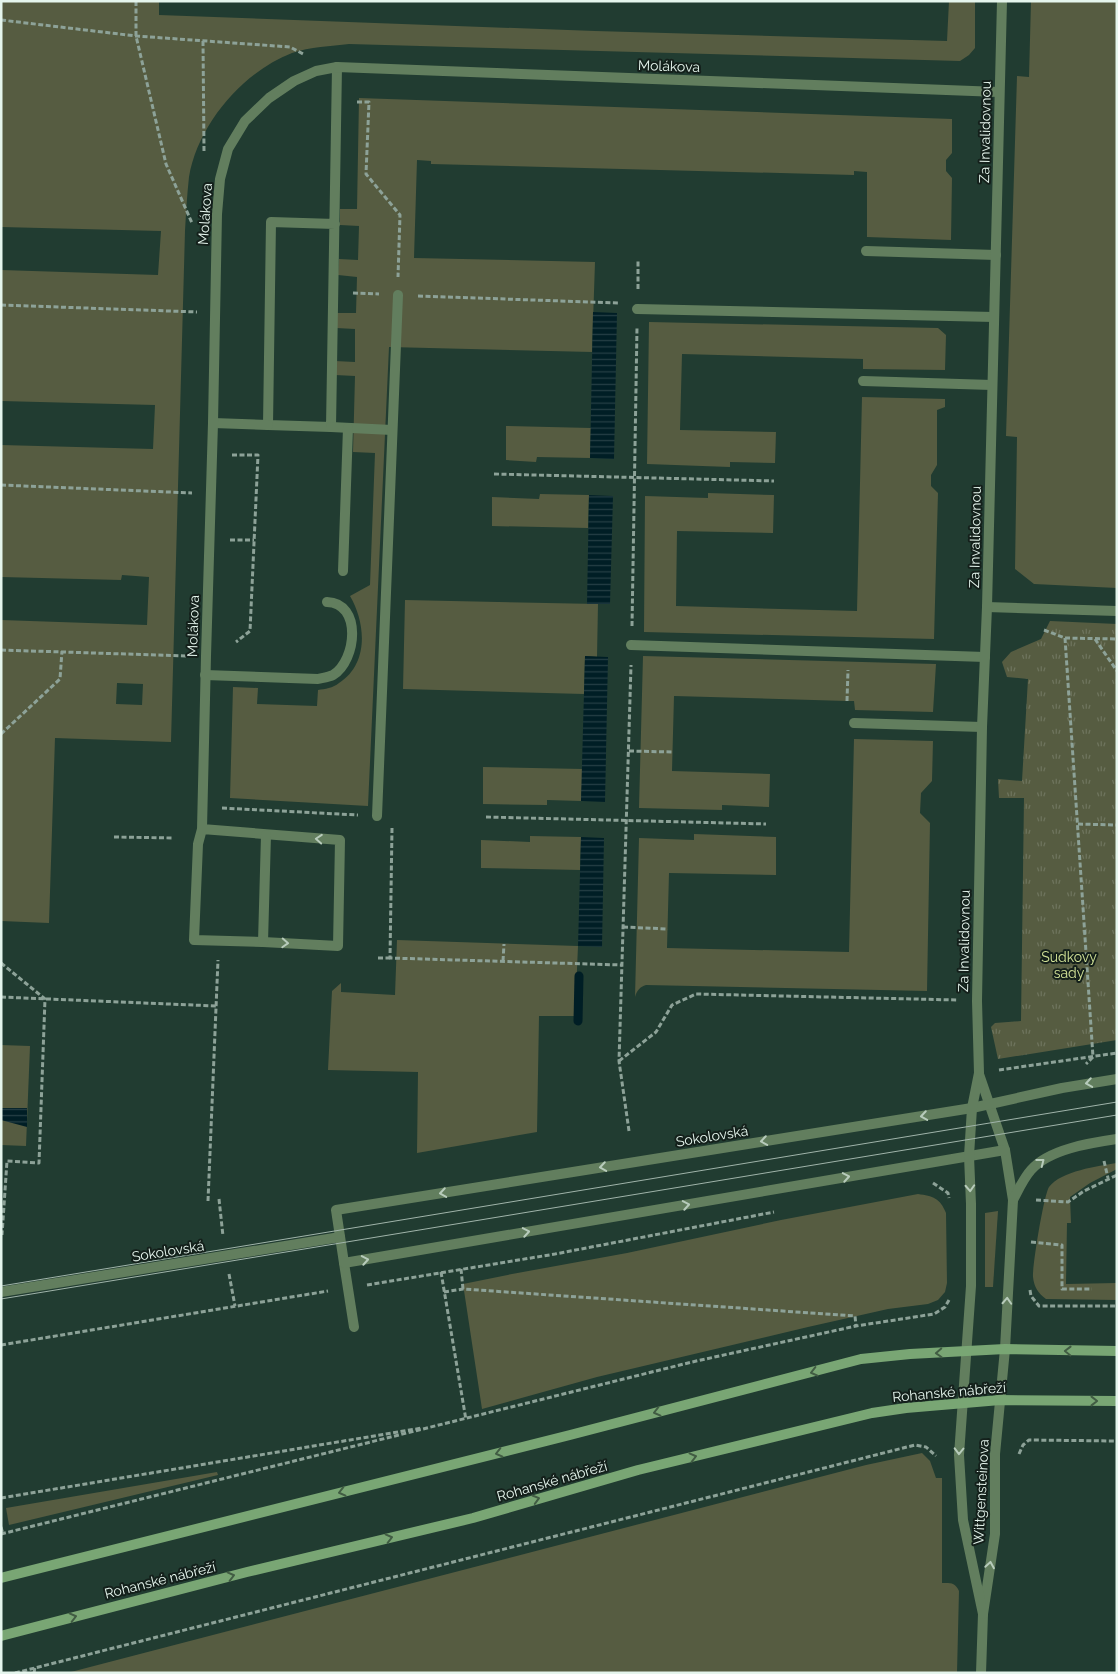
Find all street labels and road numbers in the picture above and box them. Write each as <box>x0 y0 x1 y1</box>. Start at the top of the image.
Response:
street label: Molákova <box>638 57 700 75</box>
street label: Za Invalidovnou <box>976 81 994 183</box>
street label: Molákova <box>195 183 215 245</box>
street label: Za Invalidovnou <box>966 486 984 588</box>
street label: Molákova <box>184 595 202 657</box>
street label: Za Invalidovnou <box>955 890 973 992</box>
street label: Sokolovská <box>675 1122 749 1150</box>
street label: Sokolovská <box>131 1237 205 1265</box>
street label: Rohanské nábřeží <box>892 1379 1007 1405</box>
street label: Wittgensteinova <box>970 1439 992 1545</box>
street label: Rohanské nábřeží <box>495 1457 610 1504</box>
street label: Rohanské nábřeží <box>103 1558 218 1602</box>

